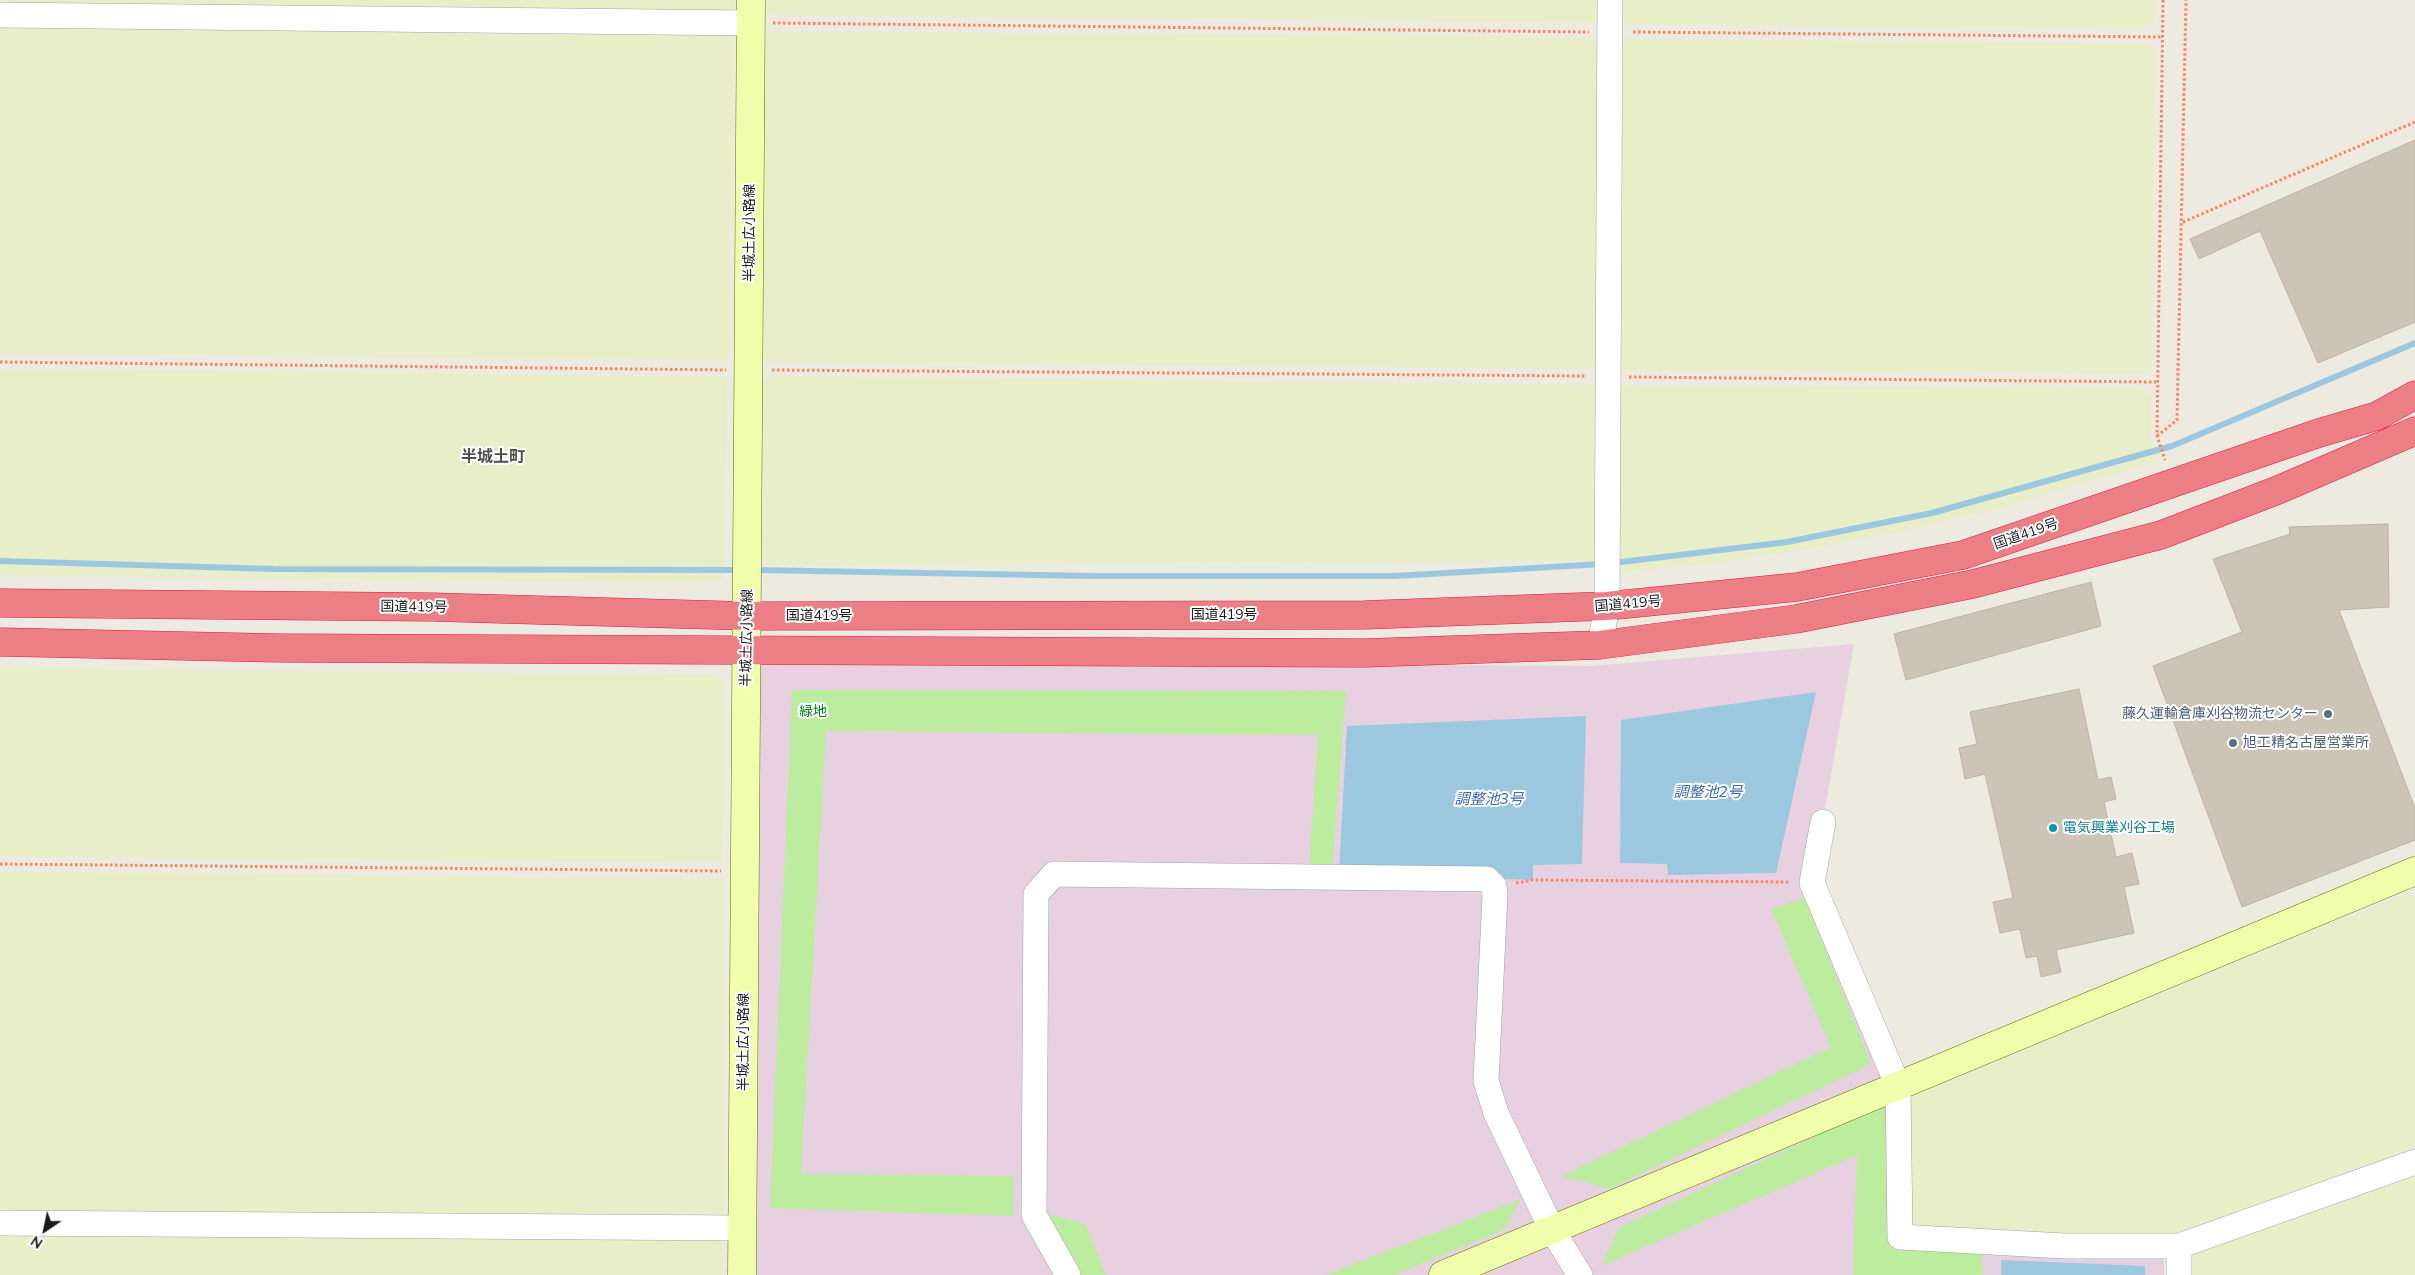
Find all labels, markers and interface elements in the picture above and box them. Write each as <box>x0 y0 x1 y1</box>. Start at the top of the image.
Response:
street label: 半城土広小路線 <box>742 184 758 282</box>
district label: 半城土町 <box>461 447 525 467</box>
street label: 国道419号 <box>1991 515 2061 553</box>
street label: 半城土広小路線 <box>738 589 756 687</box>
street label: 国道419号 <box>1594 593 1662 615</box>
street label: 国道419号 <box>380 598 448 616</box>
street label: 国道419号 <box>1190 607 1258 623</box>
street label: 国道419号 <box>785 608 853 624</box>
park label: 緑地 <box>799 704 827 720</box>
place label: 藤久運輸倉庫刈谷物流センター <box>2122 706 2318 722</box>
marker: 藤久運輸倉庫刈谷物流センター <box>2322 708 2334 720</box>
place label: 旭工精名古屋営業所 <box>2243 735 2369 751</box>
marker: 旭工精名古屋営業所 <box>2227 737 2239 749</box>
water label: 調整池2号 <box>1674 783 1742 801</box>
water label: 調整池3号 <box>1455 790 1523 808</box>
place label: 電気興業刈谷工場 <box>2063 820 2175 836</box>
marker: 電気興業刈谷工場 <box>2047 822 2059 834</box>
street label: 半城土広小路線 <box>736 993 752 1091</box>
north arrow <box>20 1205 70 1255</box>
text: N <box>27 1232 46 1253</box>

